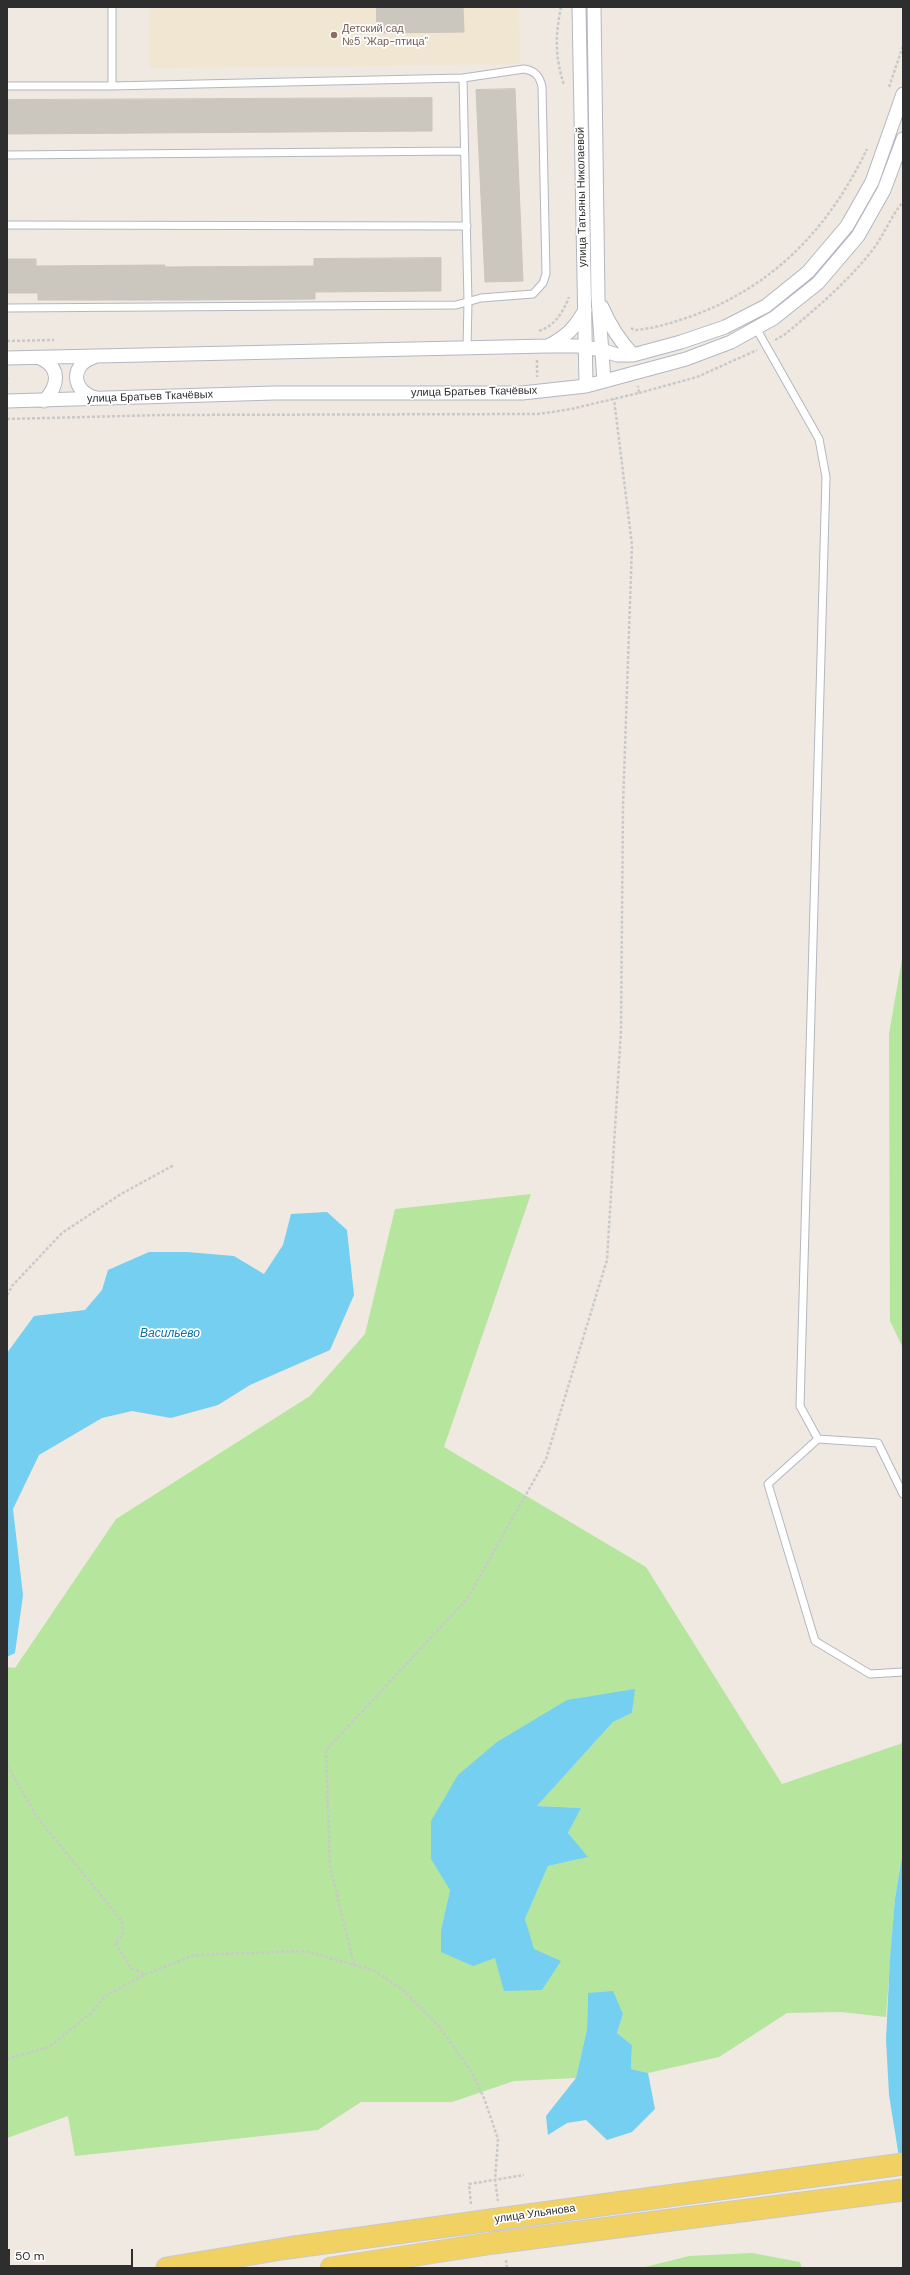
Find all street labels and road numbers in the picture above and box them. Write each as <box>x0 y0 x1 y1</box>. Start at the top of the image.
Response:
street label: улица Татьяны Николаевой <box>574 127 590 267</box>
street label: улица Братьев Ткачёвых <box>411 384 537 400</box>
street label: улица Братьев Ткачёвых <box>87 388 213 406</box>
street label: улица Ульянова <box>494 2202 576 2226</box>

